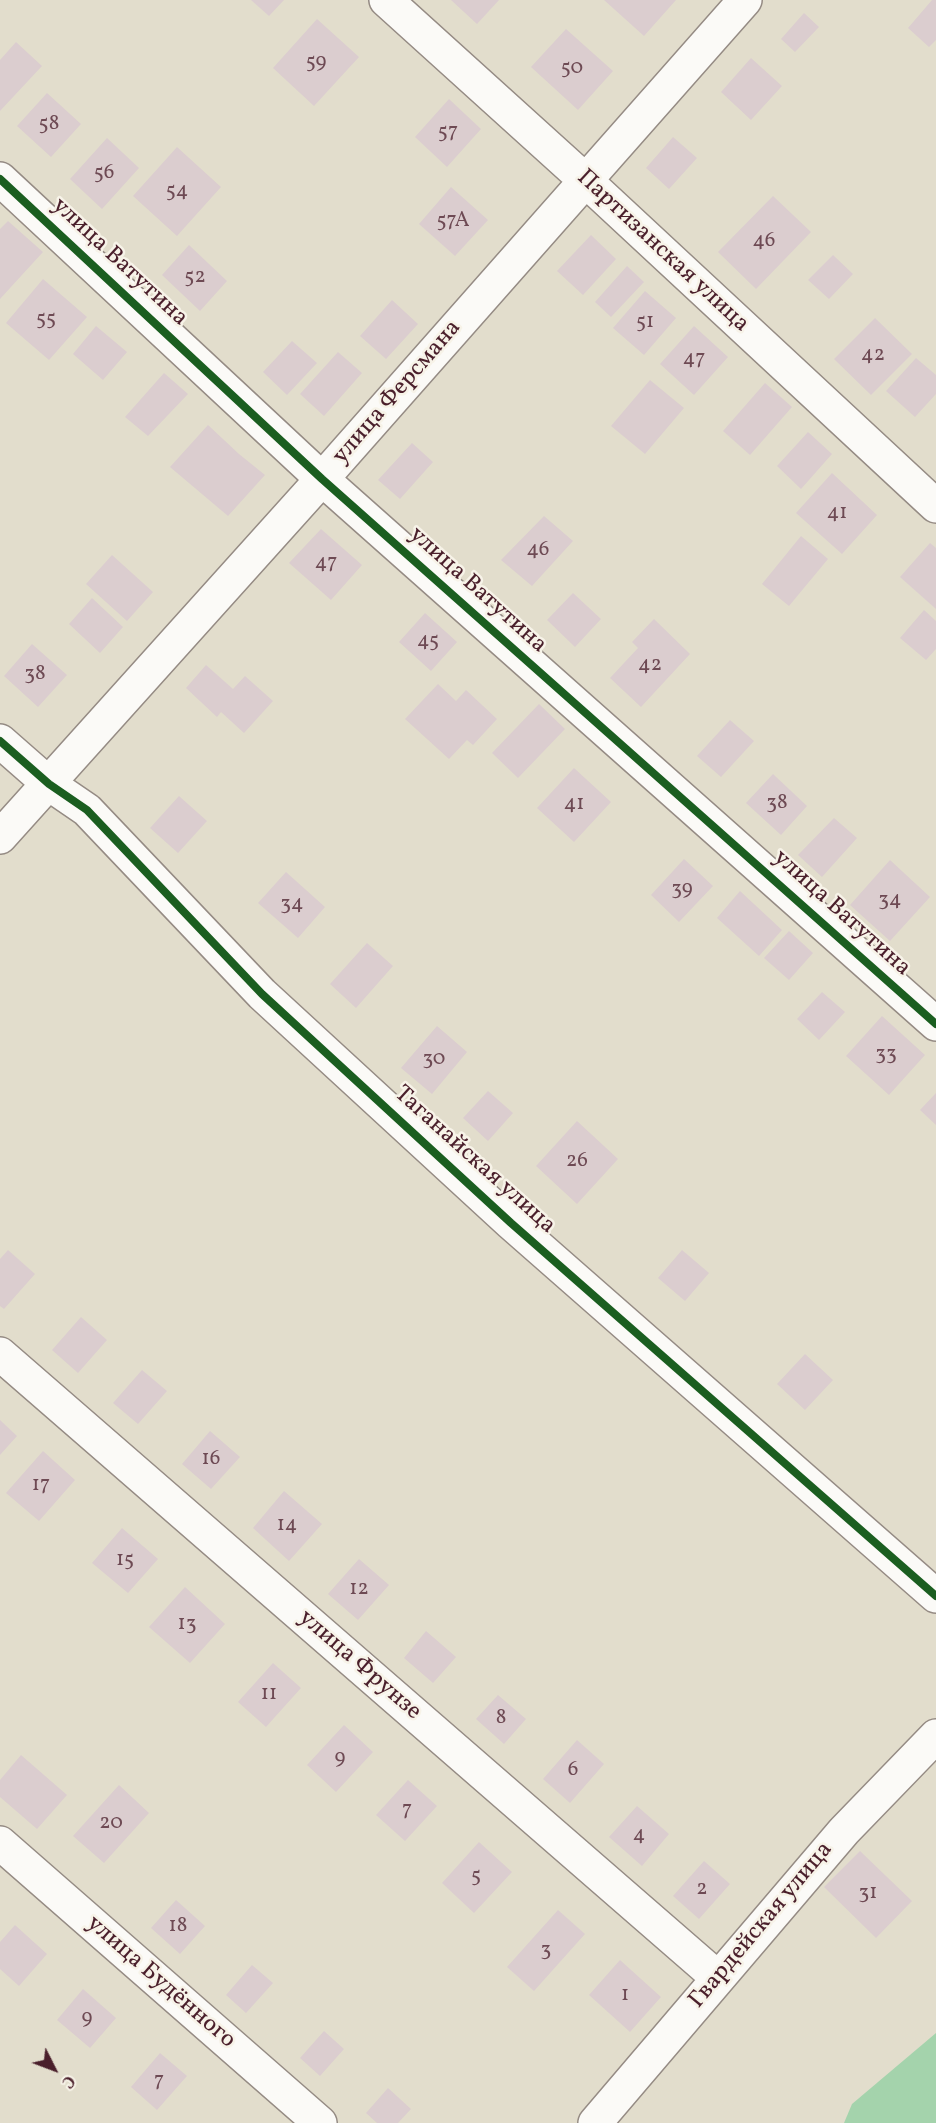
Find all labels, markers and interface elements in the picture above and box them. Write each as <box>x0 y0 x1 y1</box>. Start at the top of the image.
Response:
house number: 59 <box>306 50 326 76</box>
house number: 50 <box>561 56 583 82</box>
house number: 58 <box>39 112 59 138</box>
house number: 57 <box>438 120 458 146</box>
house number: 56 <box>94 161 114 187</box>
street label: Партизанская улица <box>570 164 754 340</box>
house number: 54 <box>166 179 188 205</box>
street label: улица Ватутина <box>45 193 193 333</box>
house number: 57А <box>437 209 469 235</box>
house number: 46 <box>753 229 775 255</box>
house number: 52 <box>184 265 206 291</box>
house number: 55 <box>36 307 56 333</box>
house number: 51 <box>636 310 654 336</box>
street label: улица Ферсмана <box>328 315 468 471</box>
house number: 42 <box>861 343 885 369</box>
house number: 47 <box>683 347 705 373</box>
house number: 41 <box>827 501 847 527</box>
street label: улица Ватутина <box>402 521 552 661</box>
house number: 46 <box>527 538 549 564</box>
house number: 47 <box>315 551 337 577</box>
house number: 45 <box>417 629 439 655</box>
house number: 42 <box>638 653 662 679</box>
house number: 38 <box>24 662 46 688</box>
house number: 38 <box>766 791 788 817</box>
house number: 41 <box>564 792 584 818</box>
street label: улица Ватутина <box>766 844 916 984</box>
house number: 39 <box>671 877 693 903</box>
house number: 34 <box>878 888 902 914</box>
house number: 34 <box>280 892 304 918</box>
house number: 33 <box>875 1042 897 1068</box>
house number: 30 <box>423 1047 445 1073</box>
street label: Таганайская улица <box>387 1081 561 1241</box>
house number: 26 <box>566 1149 588 1175</box>
house number: 16 <box>202 1447 220 1473</box>
house number: 17 <box>32 1473 50 1499</box>
house number: 14 <box>277 1513 297 1539</box>
house number: 15 <box>116 1548 134 1574</box>
house number: 12 <box>349 1577 369 1603</box>
street label: улица Фрунзе <box>292 1605 426 1727</box>
house number: 13 <box>178 1612 196 1638</box>
house number: 11 <box>261 1682 277 1708</box>
house number: 8 <box>496 1706 506 1732</box>
house number: 9 <box>335 1746 345 1772</box>
house number: 6 <box>568 1758 578 1784</box>
house number: 7 <box>402 1798 412 1824</box>
house number: 20 <box>99 1811 123 1837</box>
house number: 4 <box>633 1823 645 1849</box>
street label: Гвардейская улица <box>684 1837 840 2015</box>
house number: 5 <box>471 1864 481 1890</box>
house number: 2 <box>696 1877 708 1903</box>
house number: 31 <box>859 1881 877 1907</box>
street label: улица Будённого <box>79 1910 241 2056</box>
house number: 18 <box>169 1914 187 1940</box>
house number: 3 <box>541 1938 551 1964</box>
house number: 1 <box>621 1983 629 2009</box>
house number: 9 <box>82 2006 92 2032</box>
north arrow <box>24 2039 84 2099</box>
house number: 7 <box>154 2069 164 2095</box>
text: С <box>56 2070 79 2092</box>

